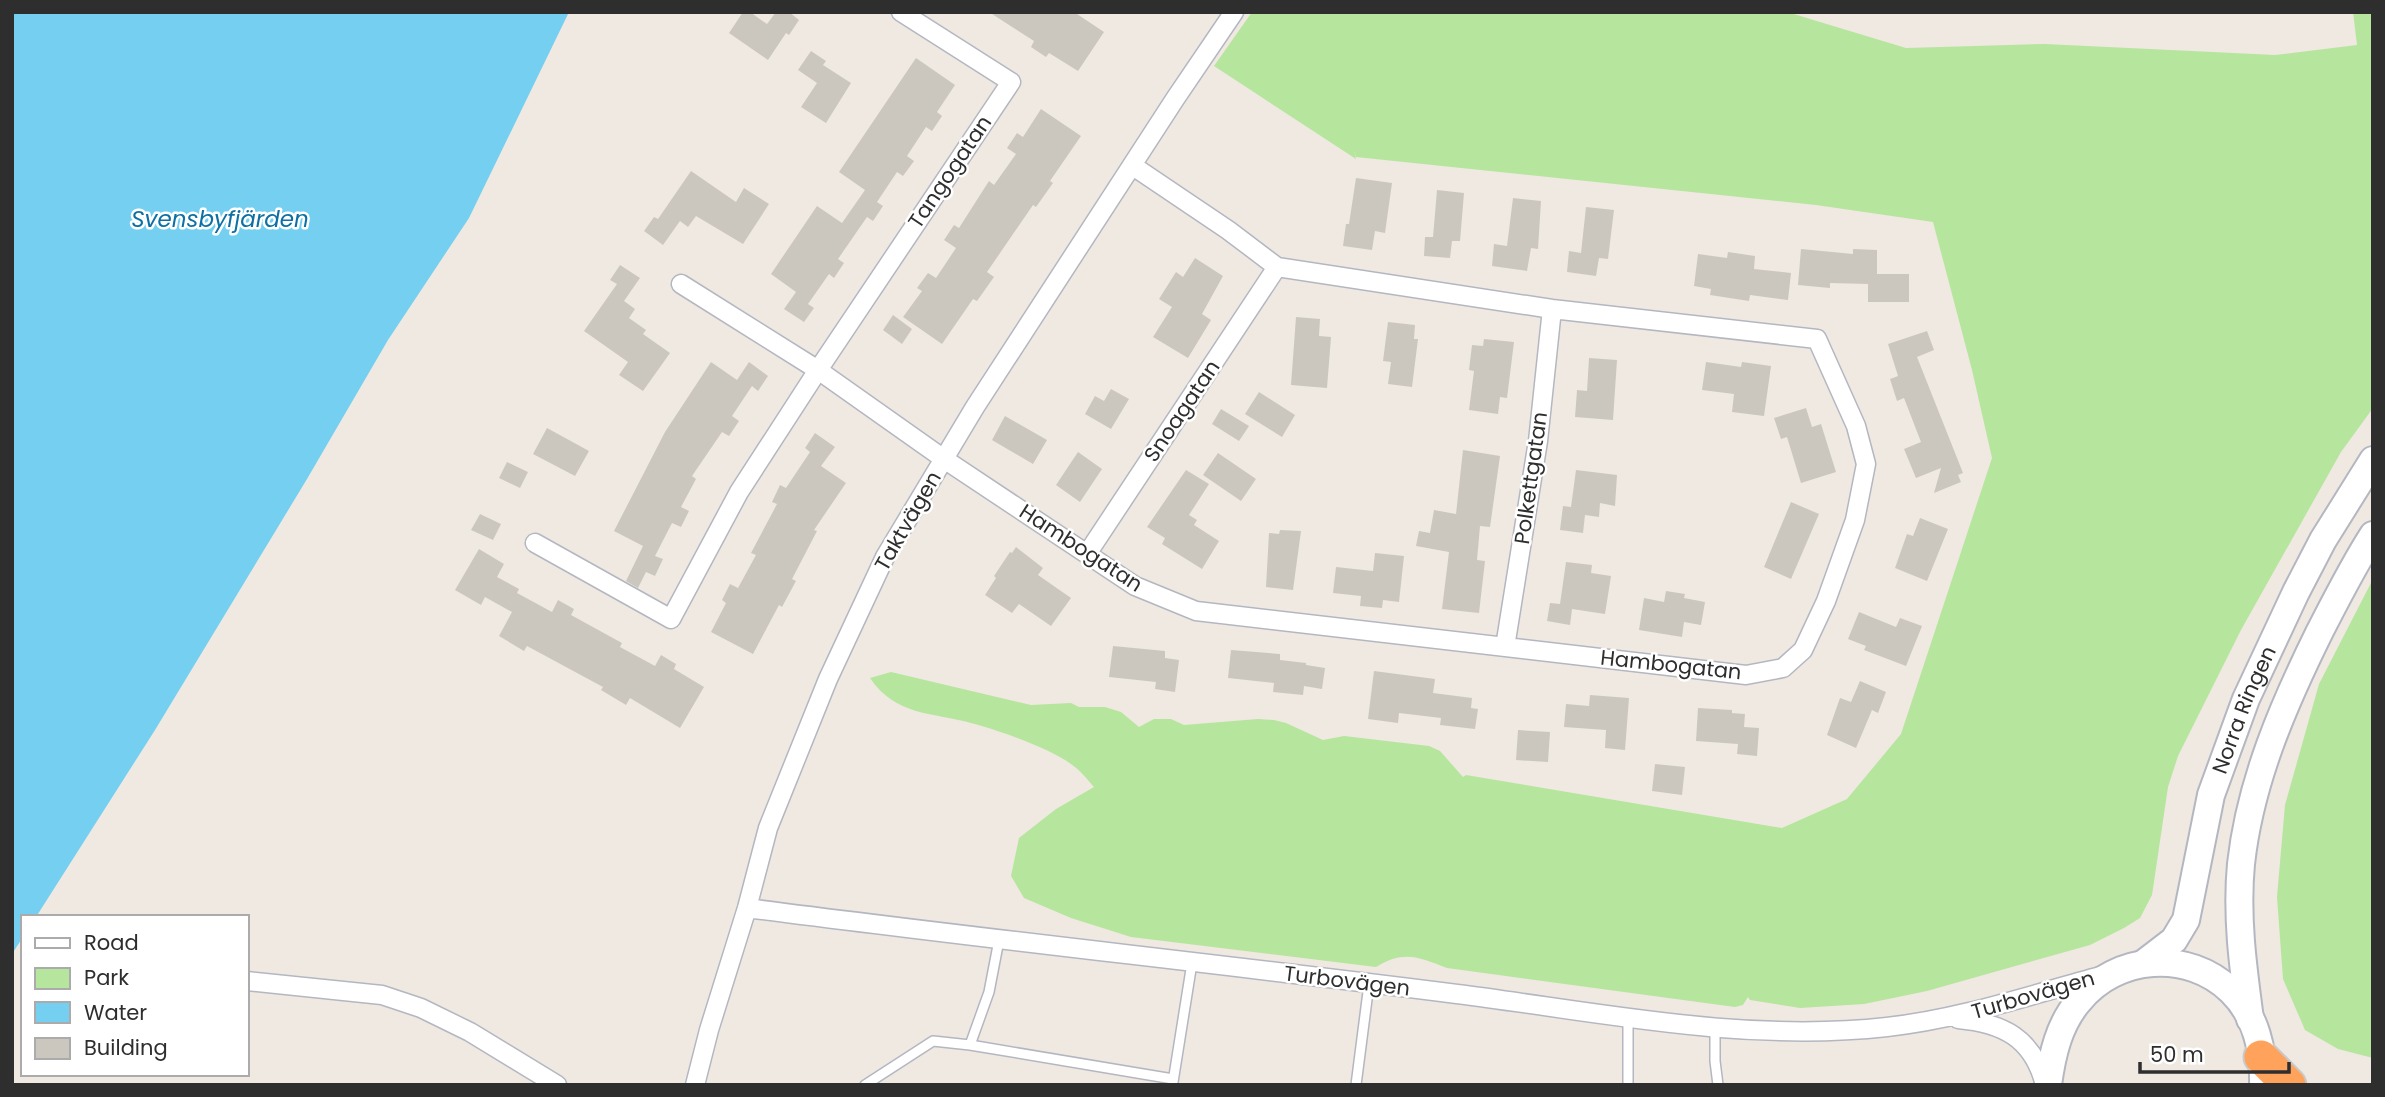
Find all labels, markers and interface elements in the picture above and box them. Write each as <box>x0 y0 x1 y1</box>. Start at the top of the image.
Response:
street label: Tangogatan <box>901 110 998 234</box>
water label: Svensbyfjärden <box>131 203 309 235</box>
street label: Snoagatan <box>1137 354 1226 467</box>
street label: Polkettgatan <box>1507 410 1554 546</box>
street label: Taktvägen <box>867 466 948 576</box>
street label: Hambogatan <box>1014 497 1149 598</box>
street label: Norra Ringen <box>2205 641 2283 778</box>
street label: Hambogatan <box>1599 643 1743 686</box>
legend <box>21 915 248 1076</box>
text: Road <box>84 928 139 957</box>
street label: Turbovägen <box>1282 958 1412 1003</box>
text: Park <box>84 963 129 992</box>
street label: Turbovägen <box>1968 963 2098 1026</box>
text: Water <box>84 998 147 1027</box>
scale bar <box>2140 1030 2289 1074</box>
text: Building <box>84 1033 168 1062</box>
text: 50 m <box>2150 1040 2204 1069</box>

